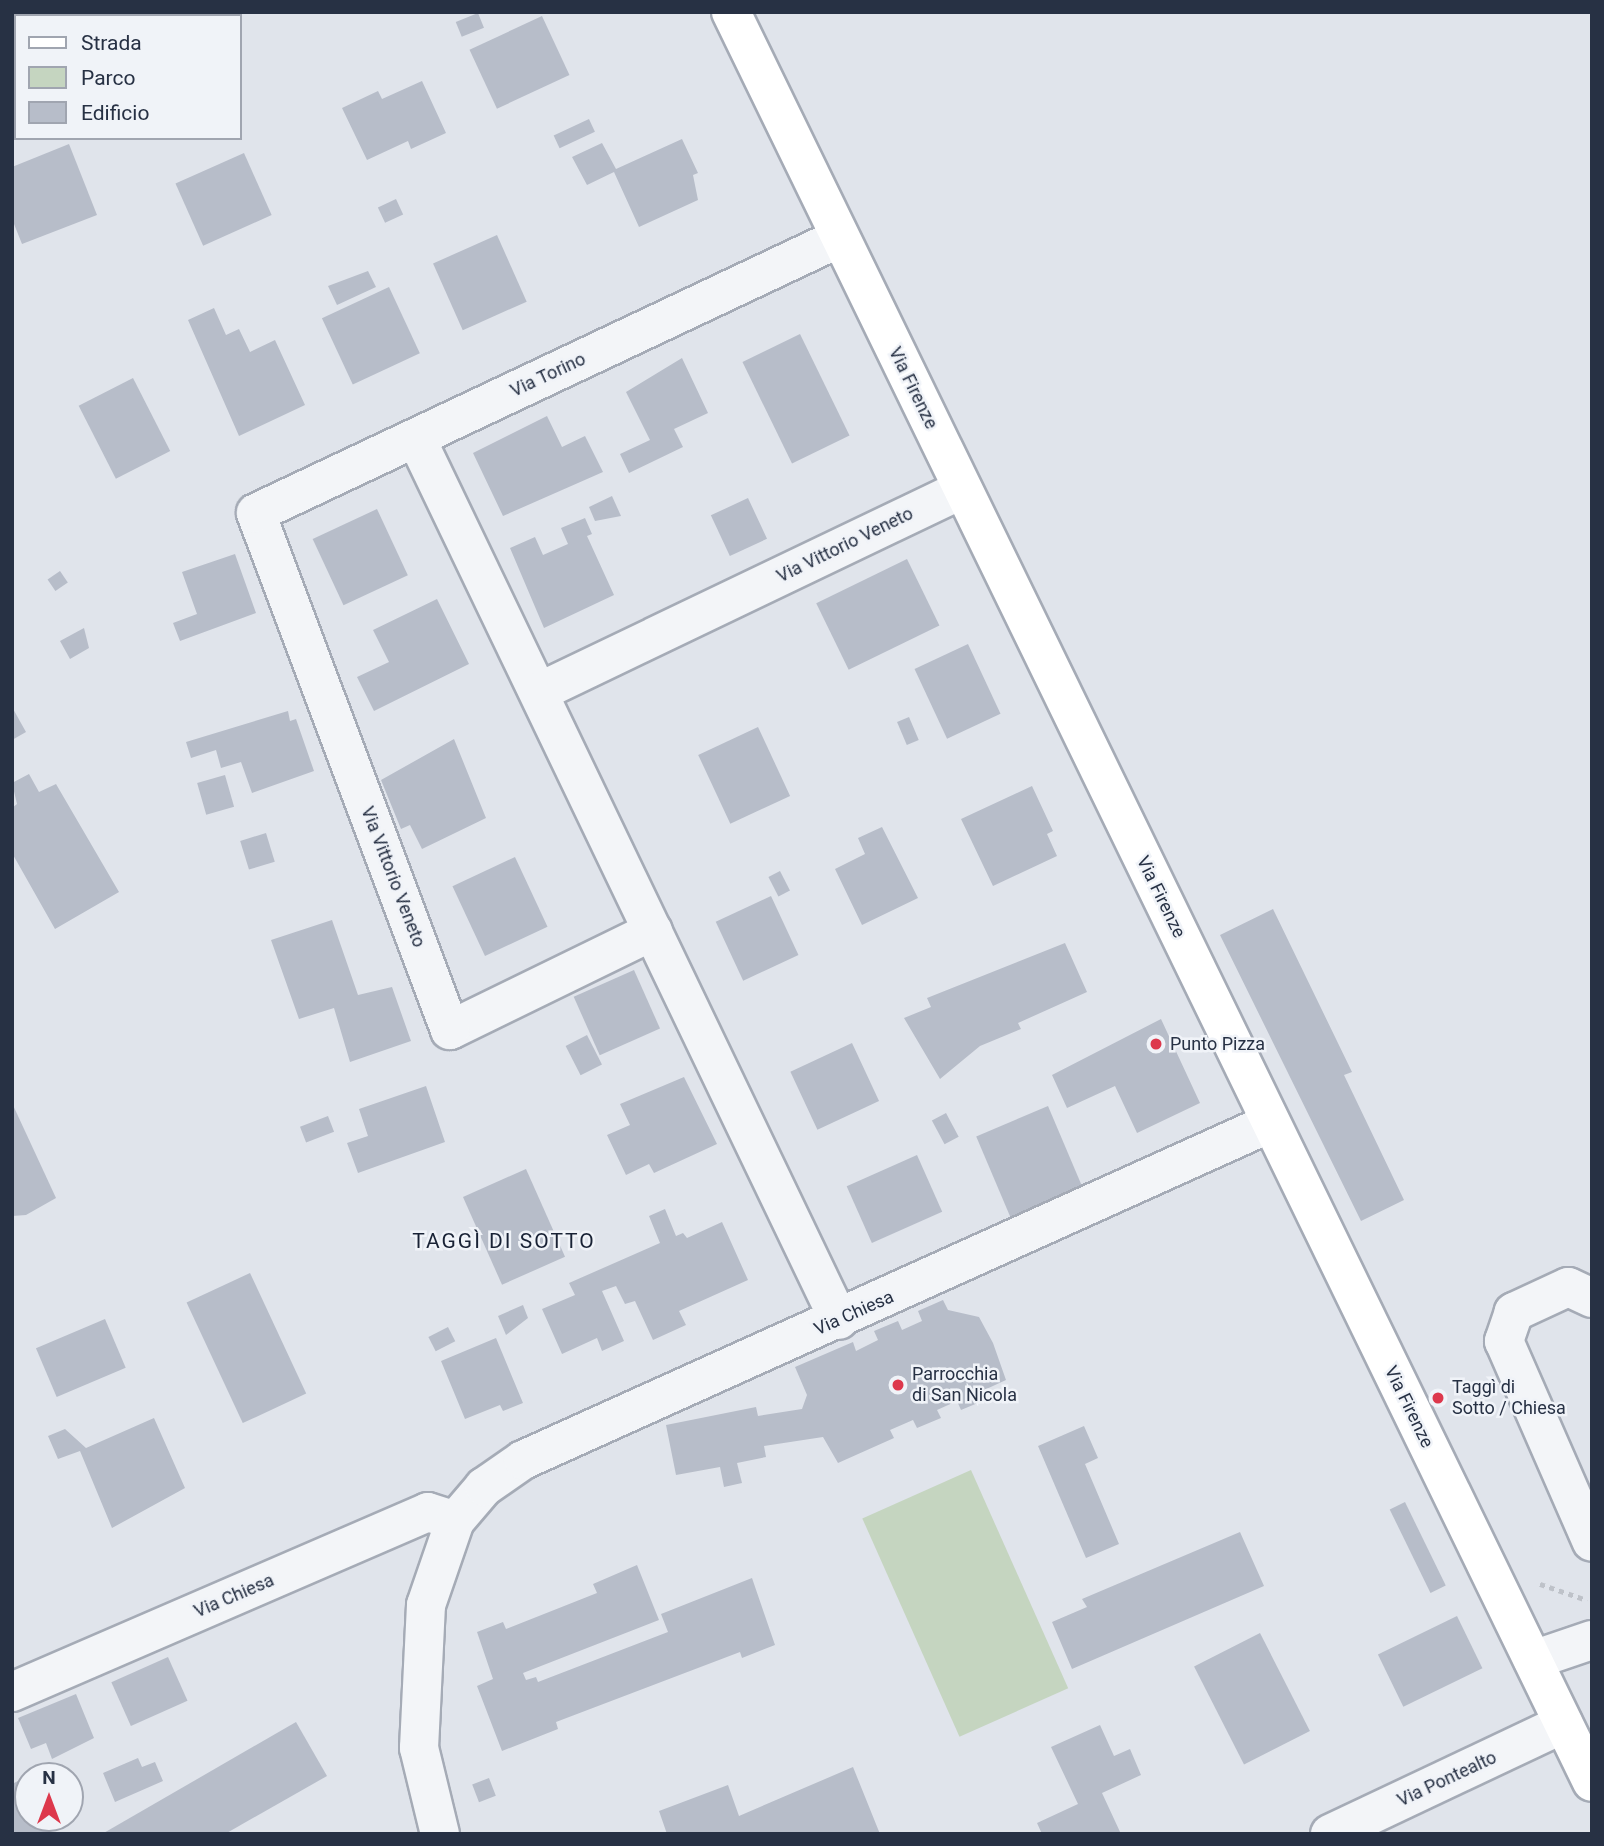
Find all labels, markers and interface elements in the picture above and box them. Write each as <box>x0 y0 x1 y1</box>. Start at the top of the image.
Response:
legend <box>14 14 242 140</box>
text: Strada <box>81 31 142 55</box>
text: Parco <box>81 66 135 90</box>
text: Edificio <box>81 101 149 125</box>
street label: Via Firenze <box>884 344 942 432</box>
street label: Via Torino <box>507 348 589 402</box>
street label: Via Vittorio Veneto <box>773 503 917 587</box>
street label: Via Vittorio Veneto <box>356 804 430 950</box>
street label: Via Firenze <box>1132 853 1190 941</box>
place label: Punto Pizza <box>1170 1033 1265 1055</box>
marker: Punto Pizza <box>1148 1036 1164 1052</box>
district label: TAGGÌ DI SOTTO <box>414 1228 594 1254</box>
street label: Via Chiesa <box>811 1286 897 1340</box>
street label: Via Firenze <box>1380 1363 1438 1451</box>
place label: Parrocchia di San Nicola <box>912 1364 1017 1406</box>
marker: Parrocchia di San Nicola <box>890 1377 906 1393</box>
place label: Taggì di Sotto / Chiesa <box>1452 1377 1566 1420</box>
marker: Taggì di Sotto / Chiesa <box>1430 1390 1446 1406</box>
street label: Via Chiesa <box>191 1570 277 1622</box>
street label: Via Pontealto <box>1394 1747 1500 1811</box>
north arrow <box>14 1762 84 1832</box>
text: N <box>42 1766 56 1789</box>

